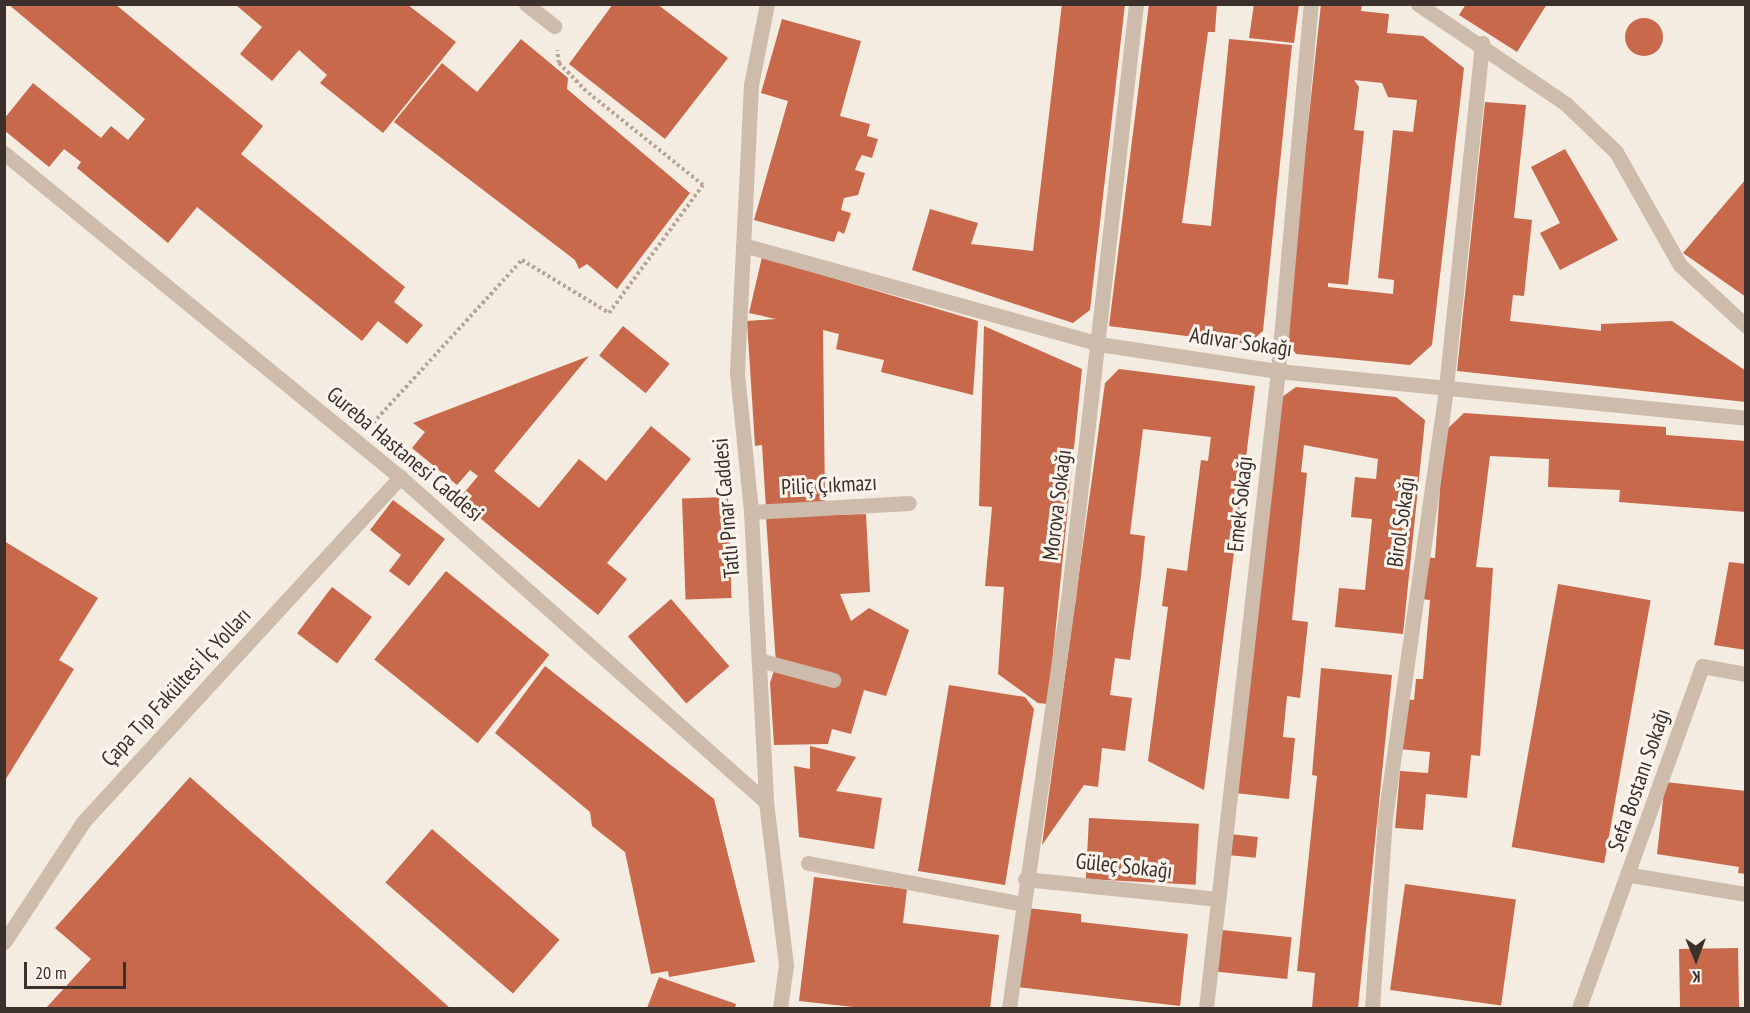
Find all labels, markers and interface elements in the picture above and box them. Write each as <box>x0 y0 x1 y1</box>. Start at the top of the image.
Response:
street label: Adıvar Sokağı <box>1188 322 1294 362</box>
street label: Gureba Hastanesi Caddesi <box>321 381 489 527</box>
street label: Tatlı Pınar Caddesi <box>707 437 745 579</box>
street label: Morova Sokağı <box>1037 448 1077 562</box>
street label: Emek Sokağı <box>1222 455 1258 553</box>
street label: Piliç Çıkmazı <box>780 469 878 501</box>
street label: Birol Sokağı <box>1382 475 1420 569</box>
street label: Çapa Tıp Fakültesi İç Yolları <box>95 602 257 772</box>
street label: Sefa Bostanı Sokağı <box>1602 705 1676 855</box>
street label: Güleç Sokağı <box>1074 848 1174 884</box>
north arrow <box>1666 929 1726 989</box>
scale bar <box>27 950 129 988</box>
text: 20 m <box>35 961 67 984</box>
text: K <box>1692 967 1701 987</box>

